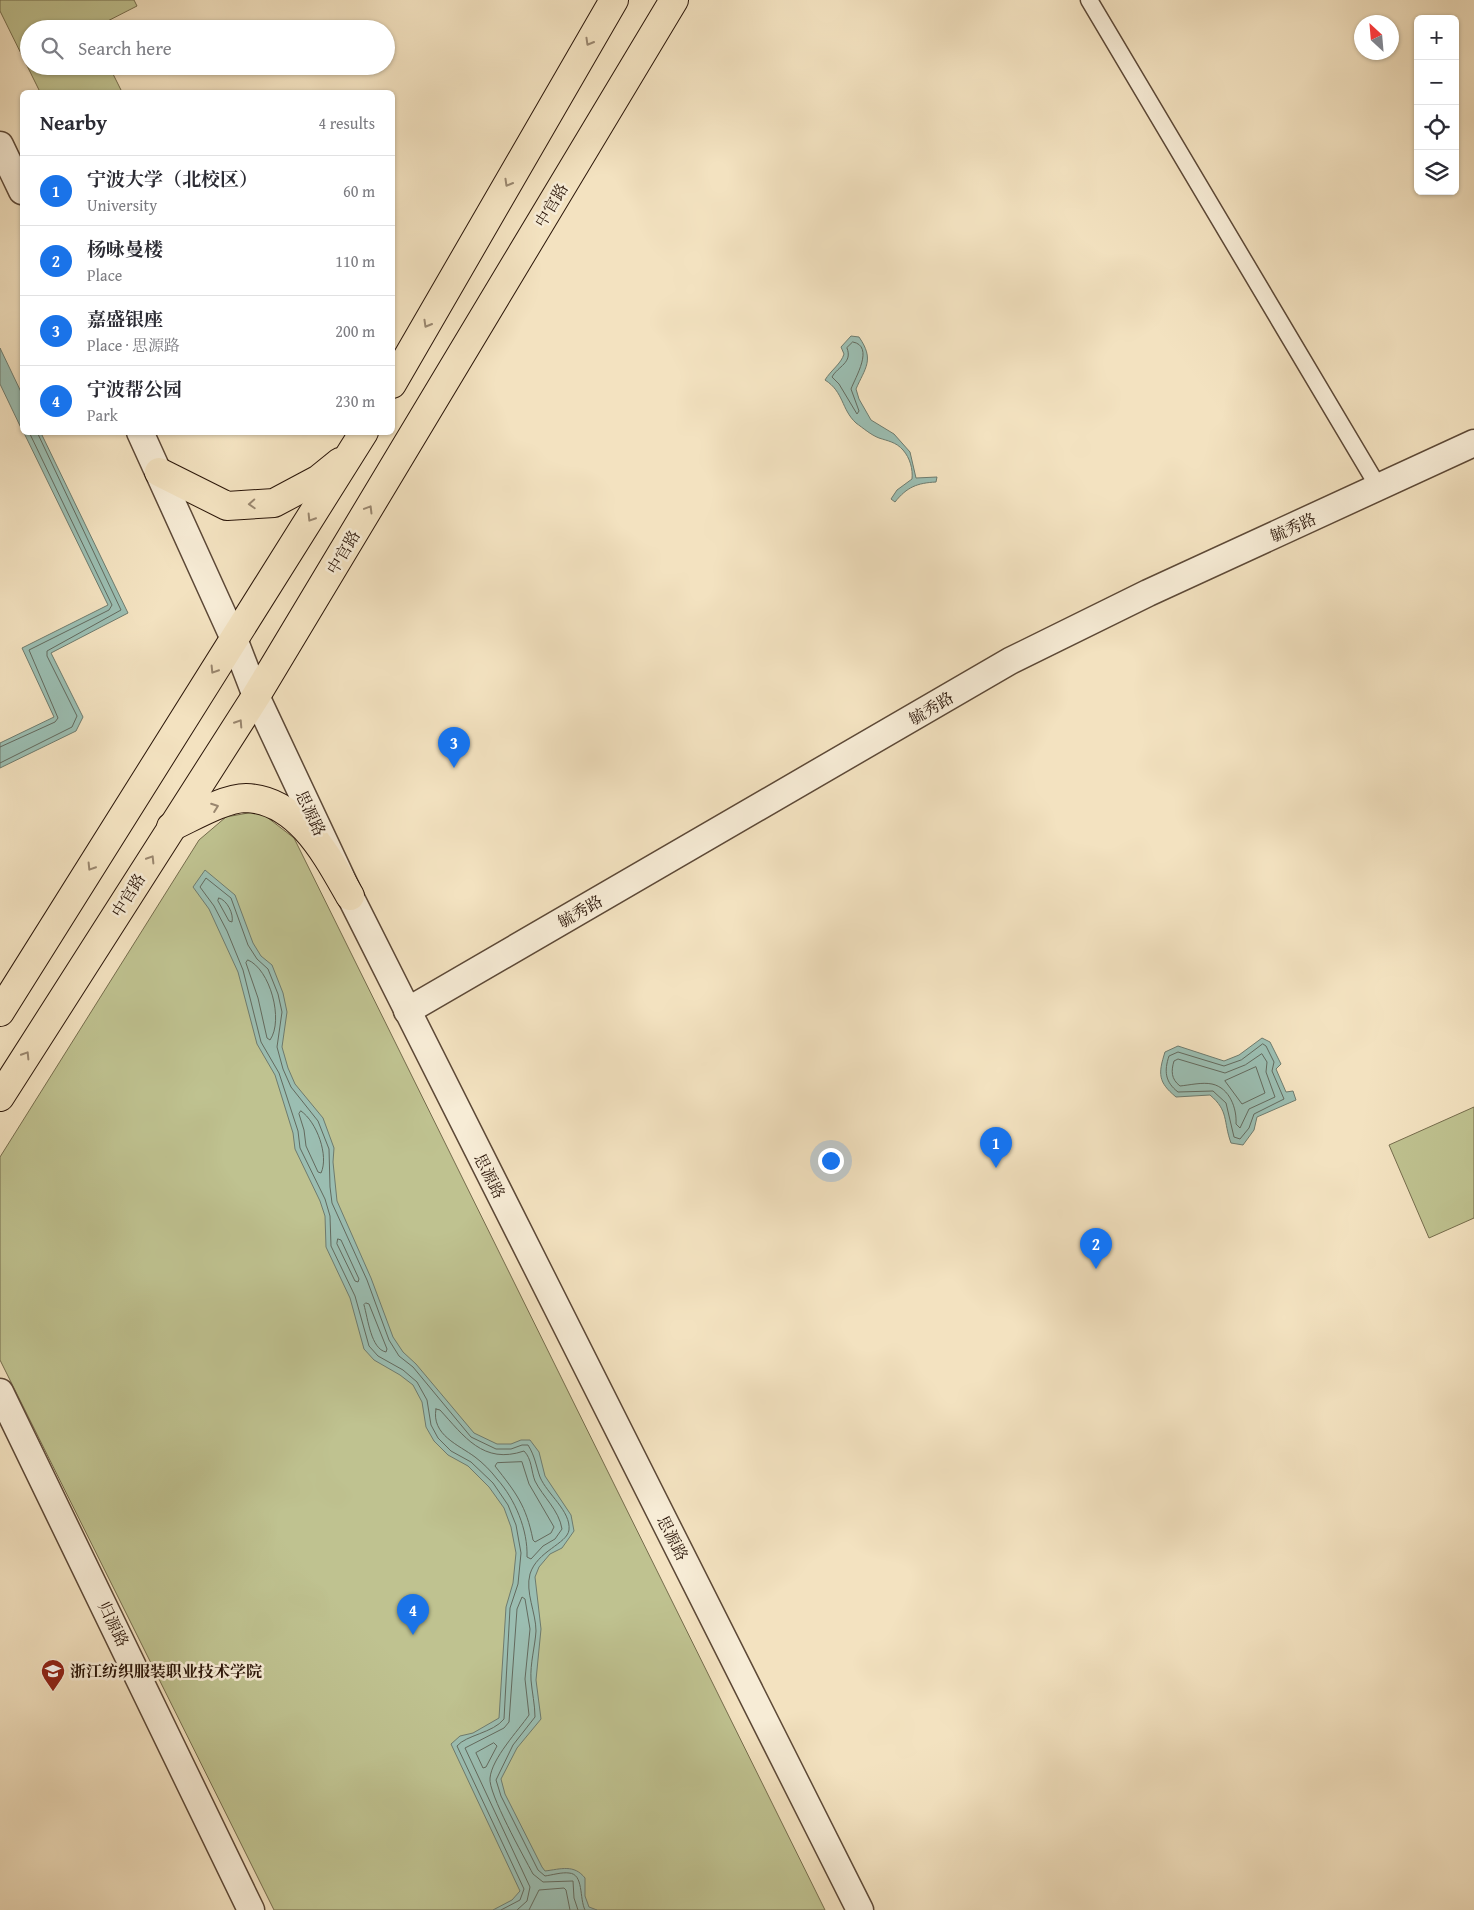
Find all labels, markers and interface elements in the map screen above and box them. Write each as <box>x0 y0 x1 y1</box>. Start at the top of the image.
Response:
north arrow <box>1354 15 1399 60</box>
map controls <box>1414 15 1459 195</box>
button: + <box>1414 15 1459 60</box>
search box <box>20 20 395 75</box>
icon: search <box>38 34 66 62</box>
text: Search here <box>78 34 172 62</box>
one-way arrow <box>586 37 596 46</box>
button: − <box>1414 60 1459 105</box>
button: locate <box>1414 105 1459 150</box>
text: Nearby <box>40 107 107 138</box>
text: 4 results <box>318 111 375 135</box>
button: layers <box>1414 150 1459 195</box>
text: 宁波大学（北校区） <box>87 165 258 193</box>
one-way arrow <box>505 178 515 187</box>
street label: 中官路 <box>528 178 574 232</box>
text: 1 <box>52 179 60 203</box>
text: 60 m <box>343 179 375 203</box>
text: University <box>87 193 157 217</box>
text: 杨咏曼楼 <box>87 235 163 263</box>
text: 2 <box>52 249 60 273</box>
text: 110 m <box>335 249 375 273</box>
text: Place <box>87 263 122 287</box>
text: 嘉盛银座 <box>87 305 163 333</box>
one-way arrow <box>423 318 433 327</box>
text: 3 <box>52 319 60 343</box>
text: 200 m <box>335 319 375 343</box>
text: Place · 思源路 <box>87 333 180 357</box>
text: 宁波帮公园 <box>87 375 182 403</box>
text: 4 <box>52 389 60 413</box>
text: 230 m <box>335 389 375 413</box>
text: Park <box>87 403 118 427</box>
one-way arrow <box>248 499 256 510</box>
one-way arrow <box>362 505 372 514</box>
street label: 毓秀路 <box>1266 506 1320 548</box>
one-way arrow <box>307 513 317 522</box>
street label: 中官路 <box>320 525 366 579</box>
one-way arrow <box>211 665 221 674</box>
street label: 毓秀路 <box>904 685 958 731</box>
one-way arrow <box>233 719 242 728</box>
pin: 3 <box>438 727 470 768</box>
street label: 思源路 <box>290 786 332 840</box>
one-way arrow <box>211 803 219 813</box>
one-way arrow <box>145 856 154 865</box>
one-way arrow <box>87 862 97 871</box>
street label: 中官路 <box>105 868 151 922</box>
street label: 毓秀路 <box>553 889 607 933</box>
one-way arrow <box>20 1052 29 1061</box>
pin: 1 <box>980 1127 1012 1168</box>
your location <box>818 1148 844 1174</box>
street label: 思源路 <box>468 1149 512 1203</box>
pin: 2 <box>1080 1228 1112 1269</box>
street label: 思源路 <box>651 1511 695 1565</box>
pin: 4 <box>397 1594 429 1635</box>
street label: 归源路 <box>93 1597 135 1651</box>
school or university icon: 浙江纺织服装职业技术学院 <box>40 1658 66 1692</box>
place label: 浙江纺织服装职业技术学院 <box>70 1659 262 1683</box>

